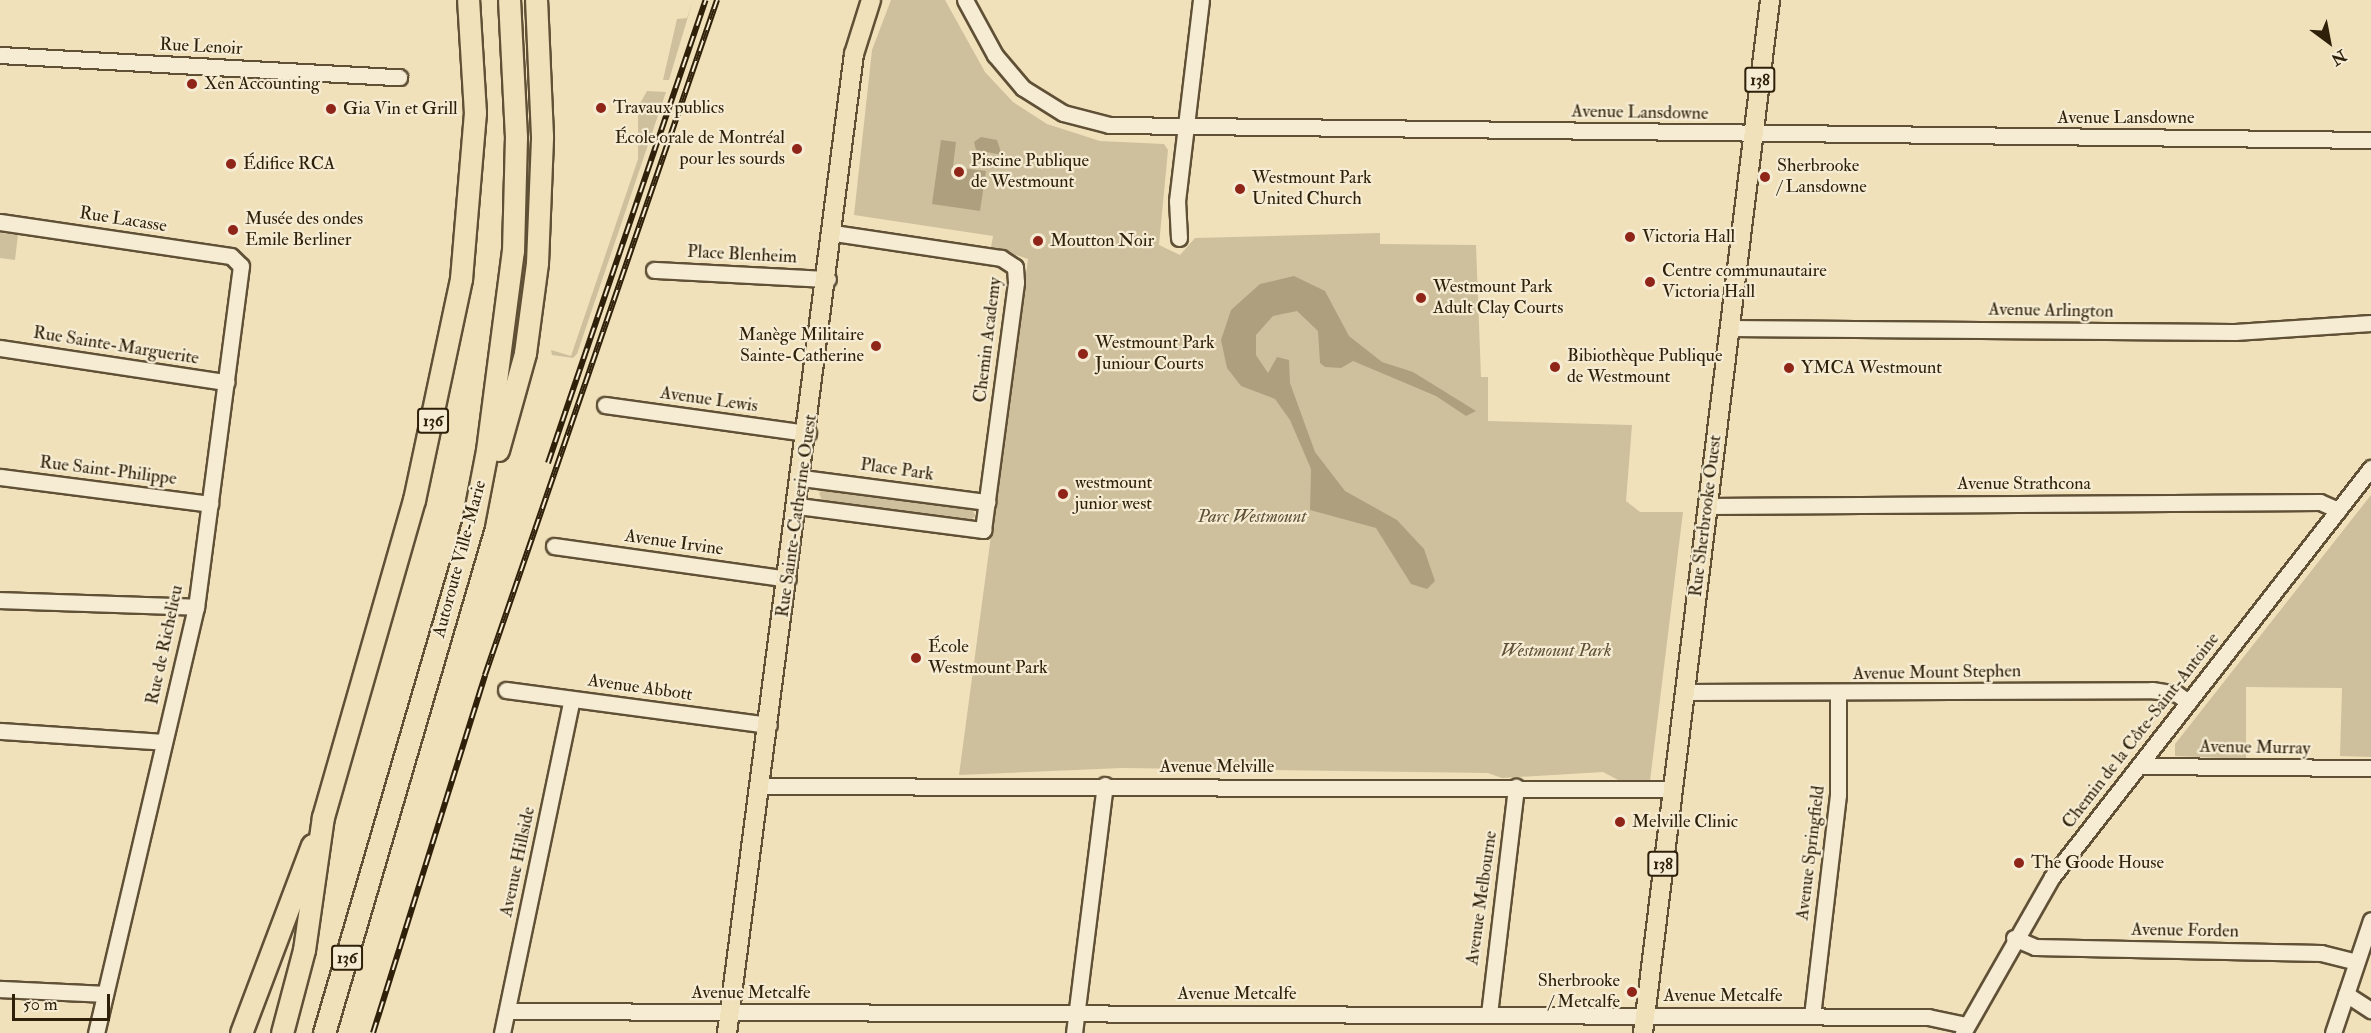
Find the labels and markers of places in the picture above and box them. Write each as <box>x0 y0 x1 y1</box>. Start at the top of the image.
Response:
place label: Xen Accounting <box>204 73 320 95</box>
marker: Xen Accounting <box>185 77 199 91</box>
place label: Travaux publics <box>613 97 724 119</box>
place label: Gia Vin et Grill <box>343 98 458 120</box>
marker: Travaux publics <box>594 101 608 115</box>
marker: Gia Vin et Grill <box>324 102 338 116</box>
place label: École orale de Montréal pour les sourds <box>615 128 785 170</box>
marker: École orale de Montréal pour les sourds <box>790 142 804 156</box>
place label: Piscine Publique de Westmount <box>971 151 1089 194</box>
place label: Édifice RCA <box>243 153 335 175</box>
place label: Sherbrooke / Lansdowne <box>1777 156 1867 198</box>
marker: Édifice RCA <box>224 157 238 171</box>
marker: Piscine Publique de Westmount <box>952 165 966 179</box>
place label: Westmount Park United Church <box>1252 168 1372 210</box>
marker: Sherbrooke / Lansdowne <box>1758 170 1772 184</box>
marker: Westmount Park United Church <box>1233 182 1247 196</box>
place label: Musée des ondes Emile Berliner <box>245 209 363 252</box>
marker: Musée des ondes Emile Berliner <box>226 223 240 237</box>
place label: Victoria Hall <box>1642 226 1735 248</box>
place label: Moutton Noir <box>1050 230 1154 252</box>
marker: Victoria Hall <box>1623 230 1637 244</box>
marker: Moutton Noir <box>1031 234 1045 248</box>
place label: Centre communautaire Victoria Hall <box>1662 261 1827 304</box>
marker: Centre communautaire Victoria Hall <box>1643 275 1657 289</box>
place label: Westmount Park Adult Clay Courts <box>1433 277 1563 320</box>
marker: Westmount Park Adult Clay Courts <box>1414 291 1428 305</box>
place label: Manège Militaire Sainte-Catherine <box>739 325 864 368</box>
place label: Westmount Park Juniour Courts <box>1095 333 1215 376</box>
marker: Manège Militaire Sainte-Catherine <box>869 339 883 353</box>
place label: Bibiothèque Publique de Westmount <box>1567 346 1722 388</box>
marker: Westmount Park Juniour Courts <box>1076 347 1090 361</box>
place label: YMCA Westmount <box>1801 357 1942 379</box>
marker: Bibiothèque Publique de Westmount <box>1548 360 1562 374</box>
marker: YMCA Westmount <box>1782 361 1796 375</box>
place label: westmount junior west <box>1075 473 1152 516</box>
marker: westmount junior west <box>1056 487 1070 501</box>
place label: École Westmount Park <box>928 637 1048 680</box>
marker: École Westmount Park <box>909 651 923 665</box>
place label: Melville Clinic <box>1632 811 1738 833</box>
marker: Melville Clinic <box>1613 815 1627 829</box>
place label: The Goode House <box>2031 852 2164 874</box>
marker: The Goode House <box>2012 856 2026 870</box>
place label: Sherbrooke / Metcalfe <box>1538 971 1620 1014</box>
marker: Sherbrooke / Metcalfe <box>1625 985 1639 999</box>

